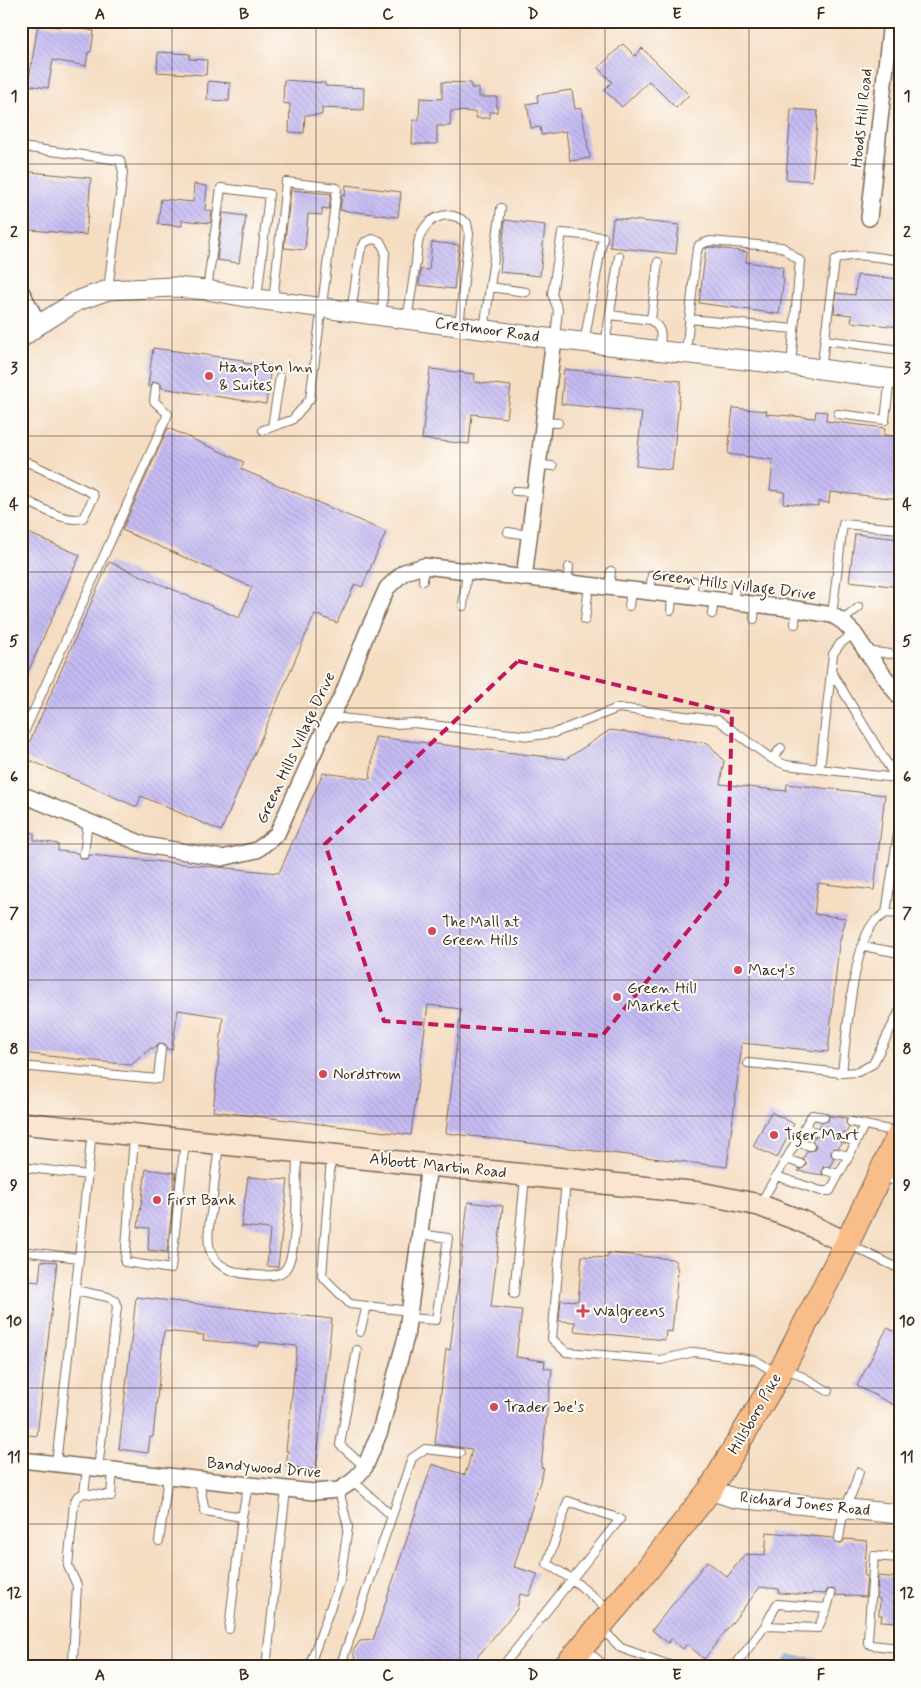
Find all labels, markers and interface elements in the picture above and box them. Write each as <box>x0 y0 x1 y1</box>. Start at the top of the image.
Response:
text: A <box>95 4 105 25</box>
text: B <box>239 4 249 25</box>
text: C <box>382 4 394 25</box>
text: D <box>527 4 539 25</box>
text: E <box>672 4 682 25</box>
text: F <box>817 4 826 25</box>
street label: Hoods Hill Road <box>846 67 878 169</box>
text: 1 <box>10 86 18 107</box>
text: 1 <box>903 86 911 107</box>
text: 2 <box>10 222 18 243</box>
text: 2 <box>903 222 911 243</box>
street label: Crestmoor Road <box>433 312 541 348</box>
place label: Hampton Inn & Suites <box>219 357 313 396</box>
text: 3 <box>10 358 18 379</box>
text: 3 <box>903 358 911 379</box>
marker: Hampton Inn & Suites <box>203 370 215 382</box>
text: 4 <box>9 494 19 515</box>
text: 4 <box>902 494 912 515</box>
street label: Green Hills Village Drive <box>651 564 817 606</box>
text: 5 <box>9 631 19 652</box>
text: 5 <box>902 631 912 652</box>
street label: Green Hills Village Drive <box>252 669 341 828</box>
text: 6 <box>10 767 18 788</box>
text: 6 <box>903 767 911 788</box>
text: 7 <box>9 903 19 924</box>
text: 7 <box>902 903 912 924</box>
place label: The Mall at Green Hills <box>442 912 521 951</box>
marker: The Mall at Green Hills <box>426 925 438 937</box>
place label: Macy's <box>748 960 795 981</box>
marker: Macy's <box>732 964 744 976</box>
place label: Green Hill Market <box>627 978 696 1017</box>
marker: Green Hill Market <box>611 991 623 1003</box>
text: 8 <box>9 1039 19 1060</box>
text: 8 <box>902 1039 912 1060</box>
place label: Nordstrom <box>333 1064 401 1085</box>
marker: Nordstrom <box>317 1068 329 1080</box>
place label: Tiger Mart <box>784 1125 860 1147</box>
marker: Tiger Mart <box>768 1129 780 1141</box>
street label: Abbott Martin Road <box>368 1148 508 1184</box>
text: 9 <box>10 1175 18 1196</box>
text: 9 <box>903 1175 911 1196</box>
place label: First Bank <box>167 1190 236 1211</box>
marker: First Bank <box>151 1194 163 1206</box>
place label: Walgreens <box>593 1301 665 1323</box>
marker: Walgreens <box>577 1305 589 1317</box>
text: 10 <box>6 1311 22 1332</box>
text: 10 <box>899 1311 915 1332</box>
street label: Hillsboro Pike <box>723 1370 787 1458</box>
place label: Trader Joe's <box>504 1397 584 1418</box>
marker: Trader Joe's <box>488 1401 500 1413</box>
text: 11 <box>7 1447 21 1468</box>
text: 11 <box>900 1447 914 1468</box>
street label: Bandywood Drive <box>206 1453 322 1483</box>
street label: Richard Jones Road <box>739 1487 871 1521</box>
text: 12 <box>6 1583 22 1604</box>
text: 12 <box>899 1583 915 1604</box>
text: A <box>95 1665 105 1686</box>
text: B <box>239 1665 249 1686</box>
text: C <box>382 1665 394 1686</box>
text: D <box>527 1665 539 1686</box>
text: E <box>672 1665 682 1686</box>
text: F <box>817 1665 826 1686</box>

